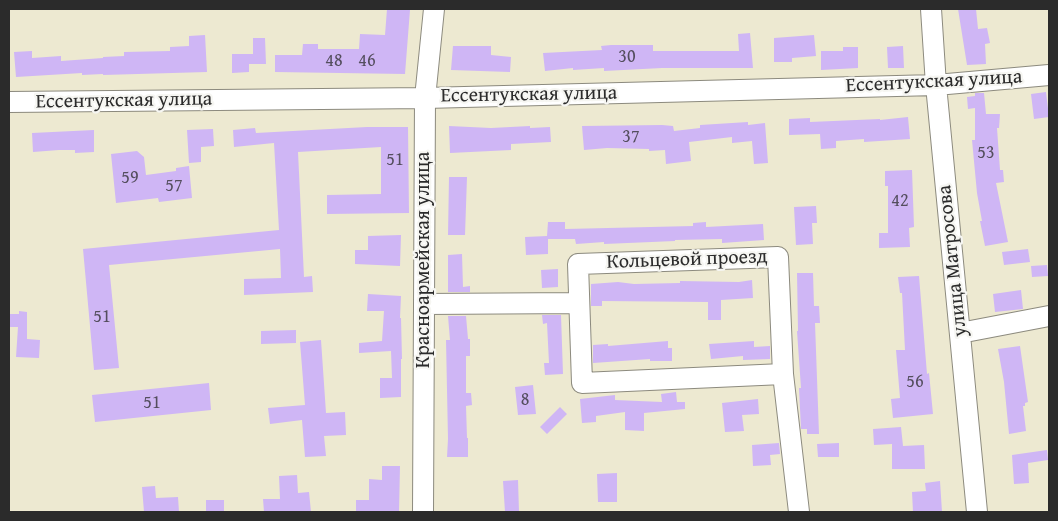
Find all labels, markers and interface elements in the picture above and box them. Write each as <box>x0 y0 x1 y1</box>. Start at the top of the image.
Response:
house number: 30 <box>618 46 636 68</box>
house number: 48 <box>325 50 343 72</box>
house number: 46 <box>358 50 376 72</box>
street label: Ессентукская улица <box>845 65 1023 99</box>
street label: Ессентукская улица <box>441 81 617 109</box>
street label: Ессентукская улица <box>36 87 212 115</box>
house number: 37 <box>622 126 640 148</box>
house number: 53 <box>977 142 995 164</box>
house number: 51 <box>386 149 404 171</box>
street label: Красноармейская улица <box>412 152 436 368</box>
house number: 59 <box>121 167 139 189</box>
house number: 57 <box>165 175 183 197</box>
street label: улица Матросова <box>933 184 973 338</box>
house number: 42 <box>891 190 909 212</box>
street label: Кольцевой проезд <box>606 245 768 275</box>
house number: 51 <box>93 306 111 328</box>
house number: 56 <box>906 371 924 393</box>
house number: 8 <box>521 389 529 411</box>
house number: 51 <box>143 392 161 414</box>

